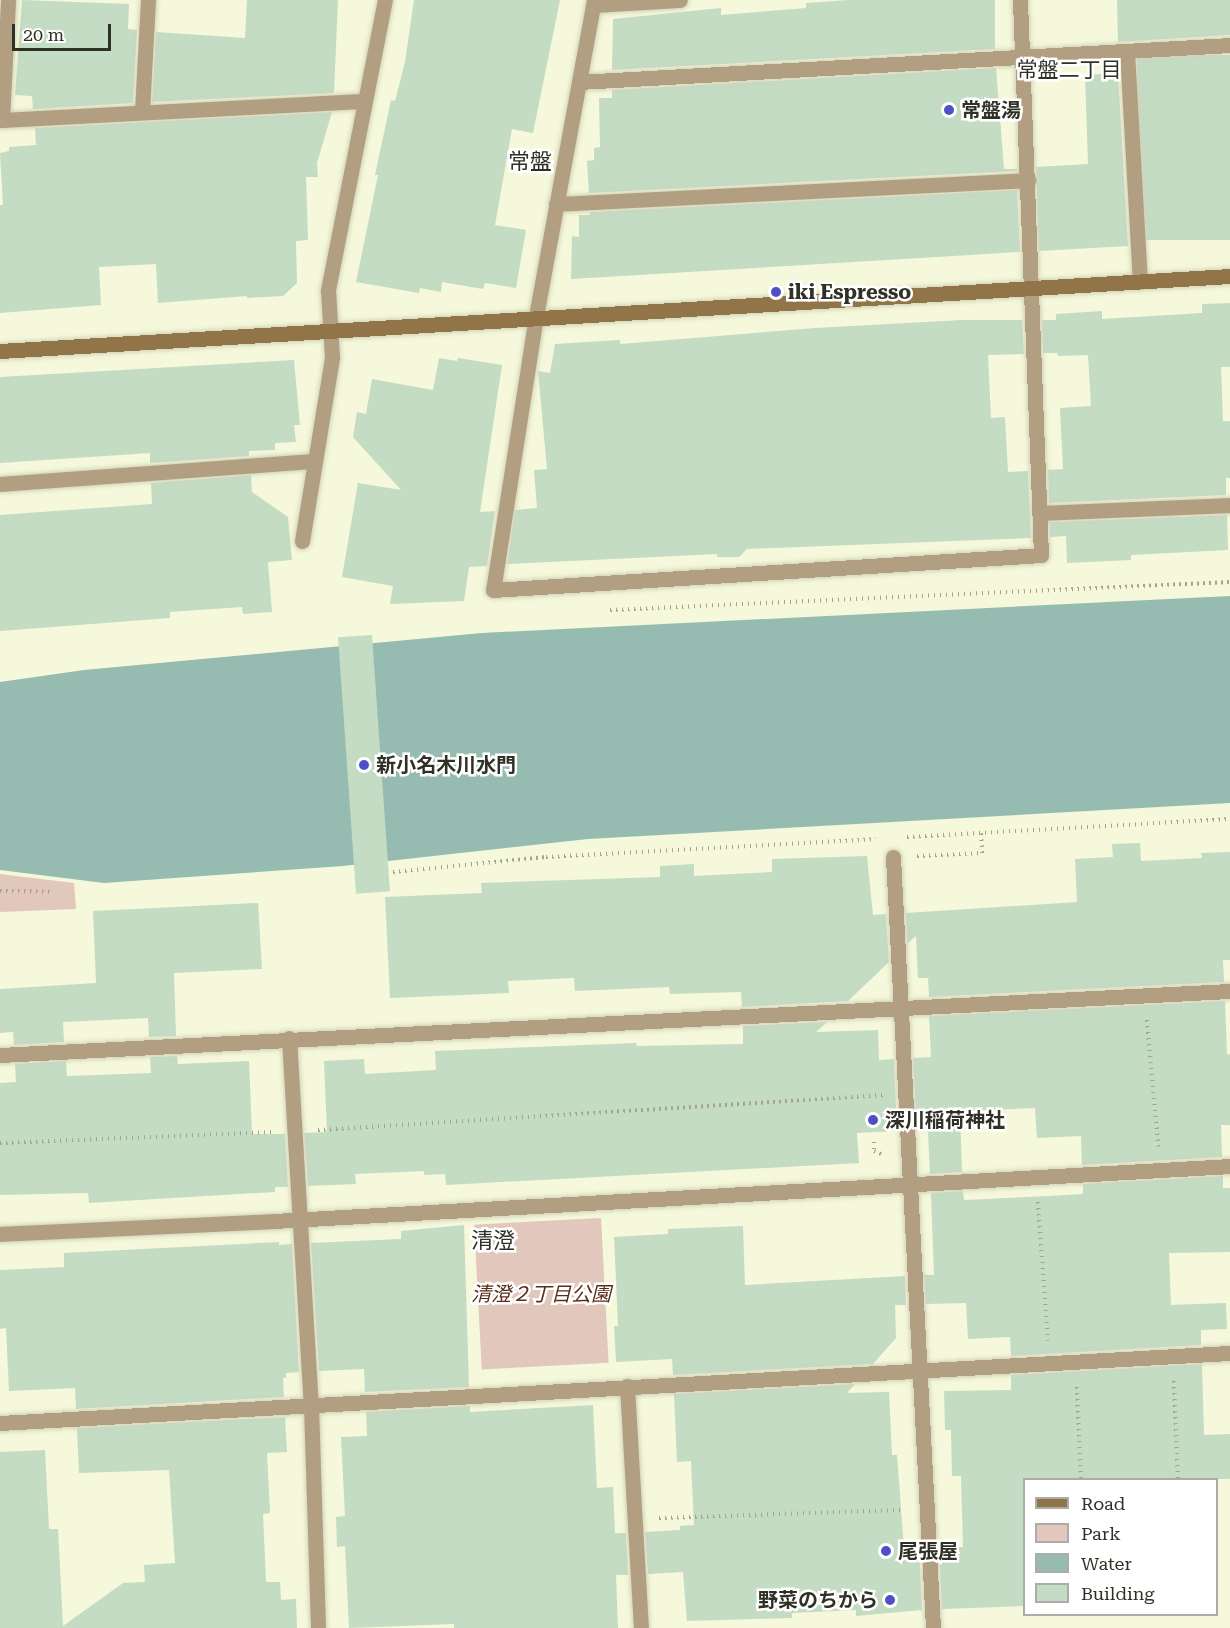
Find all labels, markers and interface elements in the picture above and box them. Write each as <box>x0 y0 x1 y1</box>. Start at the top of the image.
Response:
scale bar <box>15 12 114 50</box>
text: 20 m <box>23 24 64 45</box>
district label: 常盤二丁目 <box>1017 57 1121 83</box>
place label: 常盤湯 <box>961 98 1021 122</box>
marker: 常盤湯 <box>942 103 956 117</box>
district label: 常盤 <box>508 149 552 175</box>
place label: iki Espresso <box>788 280 911 304</box>
marker: iki Espresso <box>769 285 783 299</box>
place label: 新小名木川水門 <box>376 753 516 777</box>
marker: 新小名木川水門 <box>357 758 371 772</box>
place label: 深川稲荷神社 <box>885 1108 1005 1132</box>
marker: 深川稲荷神社 <box>866 1113 880 1127</box>
district label: 清澄 <box>471 1228 515 1254</box>
park label: 清澄２丁目公園 <box>471 1282 611 1306</box>
legend <box>1023 1478 1218 1616</box>
text: Road <box>1081 1493 1125 1514</box>
text: Park <box>1081 1523 1121 1544</box>
place label: 尾張屋 <box>898 1539 958 1563</box>
marker: 尾張屋 <box>879 1544 893 1558</box>
text: Water <box>1081 1553 1132 1574</box>
text: Building <box>1081 1583 1155 1604</box>
place label: 野菜のちから <box>758 1588 878 1612</box>
marker: 野菜のちから <box>883 1593 897 1607</box>

